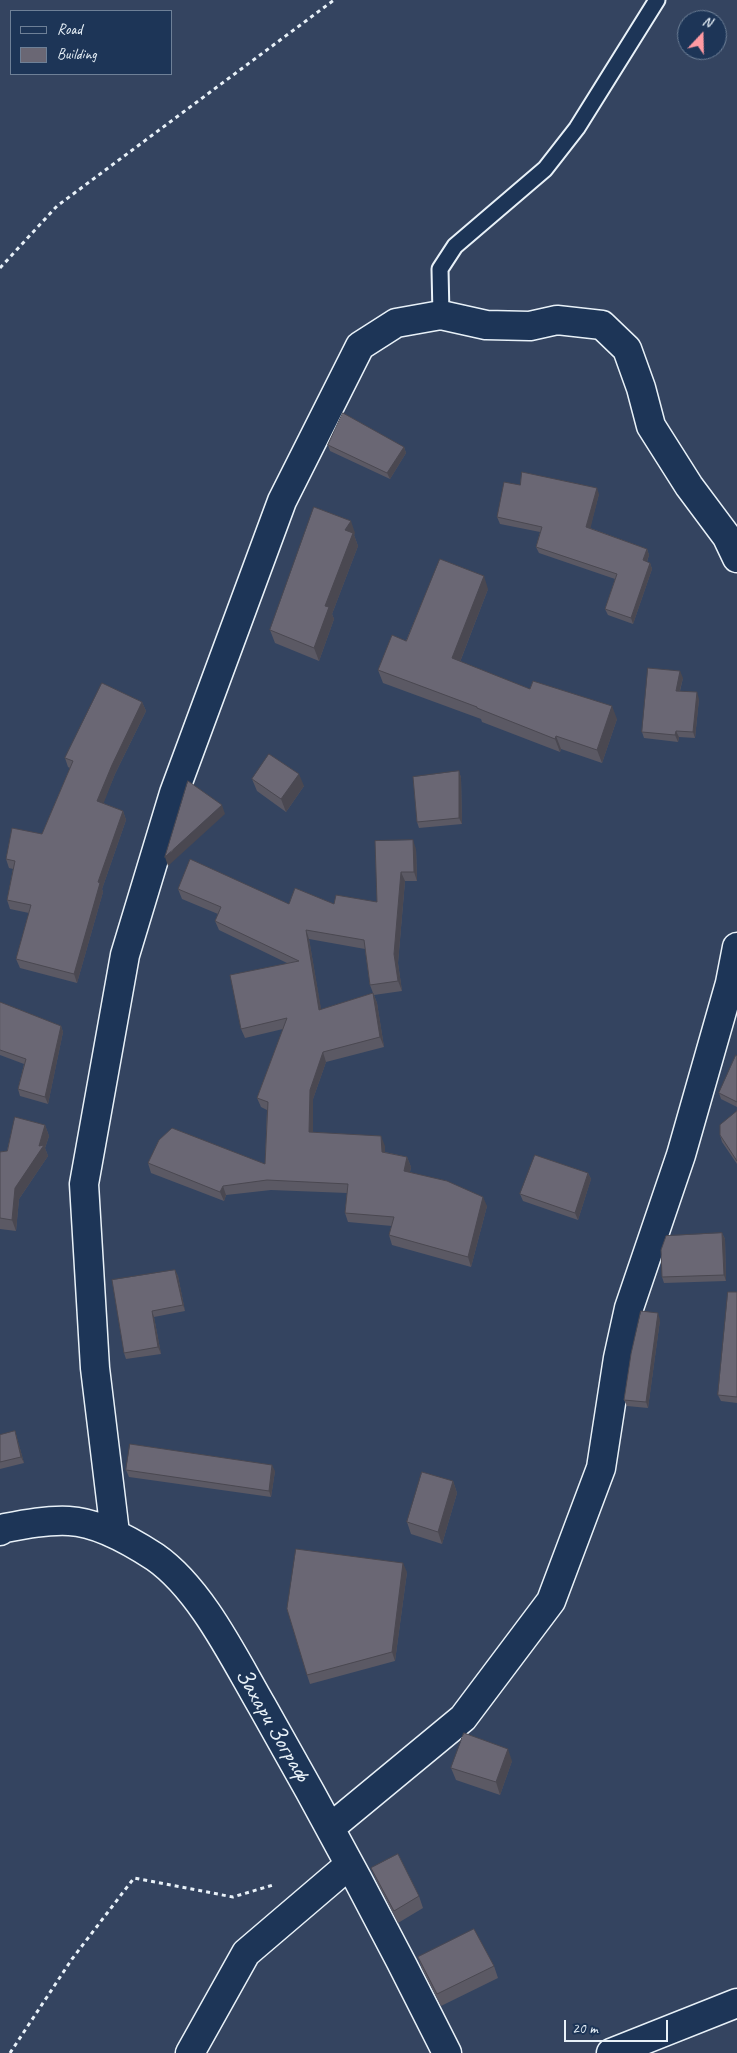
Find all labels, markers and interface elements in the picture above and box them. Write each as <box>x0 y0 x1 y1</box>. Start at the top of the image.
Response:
legend <box>10 10 172 75</box>
north arrow <box>677 10 727 60</box>
text: N <box>700 12 714 31</box>
text: Road <box>57 20 82 39</box>
text: Building <box>57 45 96 64</box>
street label: Захари Зограф <box>228 1663 316 1787</box>
scale bar <box>567 2010 671 2042</box>
text: 20 m <box>572 2019 598 2038</box>

